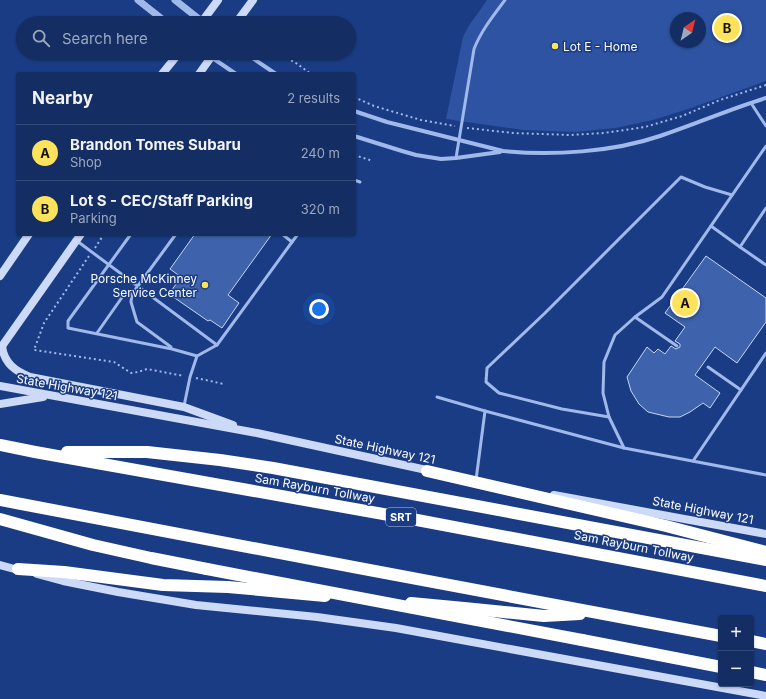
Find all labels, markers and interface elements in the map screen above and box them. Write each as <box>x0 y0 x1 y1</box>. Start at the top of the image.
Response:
north arrow <box>670 12 706 48</box>
pin: B <box>714 13 740 43</box>
search box <box>16 16 356 60</box>
icon: search <box>30 27 52 49</box>
text: Search here <box>62 29 148 48</box>
place label: Lot E - Home <box>563 39 637 54</box>
marker: Lot E - Home <box>550 41 560 51</box>
text: Nearby <box>32 88 93 108</box>
text: 2 results <box>287 90 340 106</box>
text: Brandon Tomes Subaru <box>70 135 241 154</box>
text: A <box>40 145 50 161</box>
text: 240 m <box>301 145 340 161</box>
text: Shop <box>70 154 102 170</box>
text: Lot S - CEC/Staff Parking <box>70 191 253 210</box>
text: B <box>41 201 49 217</box>
text: 320 m <box>301 201 340 217</box>
text: Parking <box>70 210 117 226</box>
place label: Porsche McKinney Service Center <box>90 271 197 300</box>
marker: Porsche McKinney Service Center <box>200 280 210 290</box>
pin: A <box>672 288 698 318</box>
your location <box>309 299 329 319</box>
street label: State Highway 121 <box>15 371 119 403</box>
street label: State Highway 121 <box>333 431 437 467</box>
street label: Sam Rayburn Tollway <box>254 470 377 506</box>
street label: State Highway 121 <box>651 493 755 527</box>
road number: SRT <box>386 508 416 526</box>
street label: Sam Rayburn Tollway <box>573 527 696 565</box>
map controls <box>718 615 754 687</box>
button: + <box>718 615 754 651</box>
button: − <box>718 651 754 687</box>

